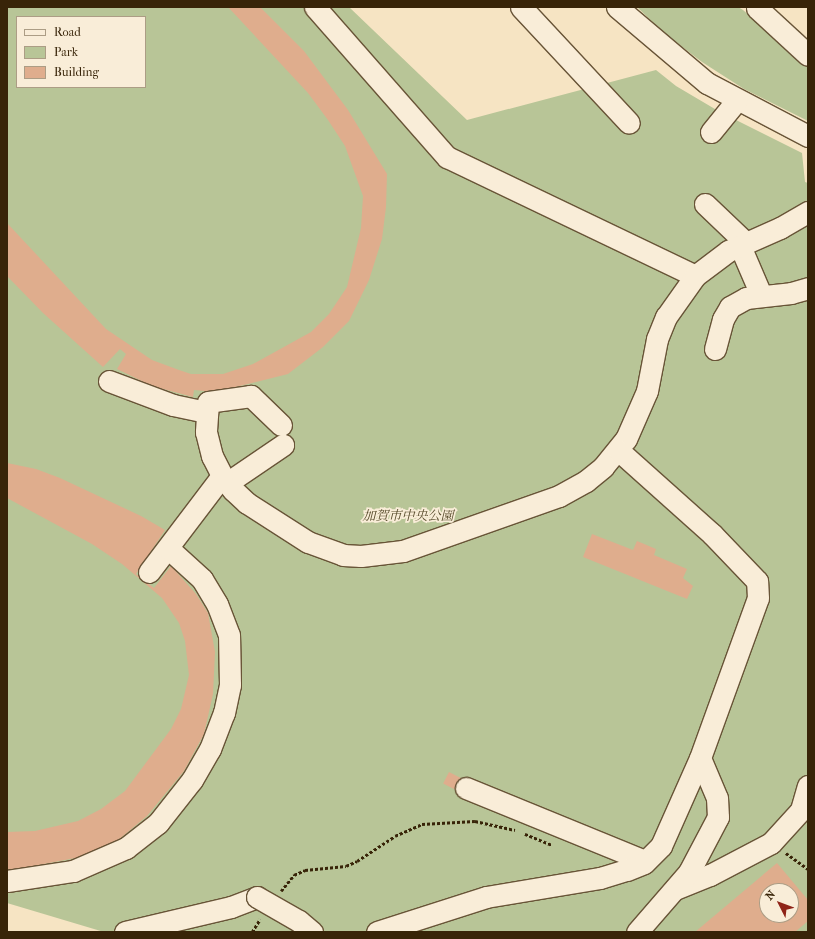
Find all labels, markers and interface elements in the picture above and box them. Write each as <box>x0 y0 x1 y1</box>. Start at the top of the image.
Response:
legend <box>16 16 146 88</box>
text: Road <box>54 25 81 39</box>
text: Park <box>54 45 78 59</box>
text: Building <box>54 65 99 79</box>
park label: 加賀市中央公園 <box>363 508 453 524</box>
north arrow <box>759 883 799 923</box>
text: N <box>763 888 778 903</box>

